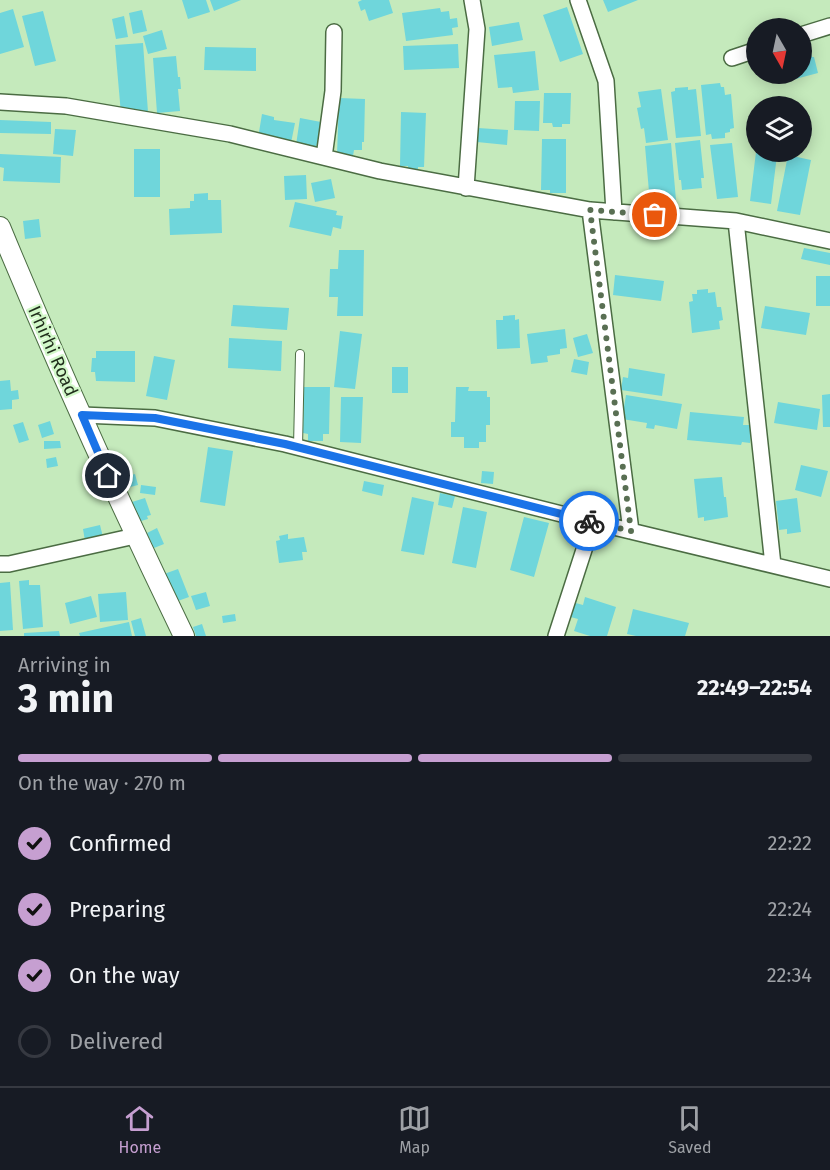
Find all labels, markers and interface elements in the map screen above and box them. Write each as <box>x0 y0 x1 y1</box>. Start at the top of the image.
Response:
north arrow <box>746 18 812 84</box>
map controls <box>746 18 812 162</box>
button: layers <box>746 96 812 162</box>
pin <box>629 189 680 240</box>
icon: bag <box>638 198 671 231</box>
street label: Irhirhi Road <box>23 302 83 400</box>
pin <box>82 450 133 501</box>
icon: home <box>91 459 124 492</box>
courier <box>559 491 619 551</box>
icon: bike <box>573 505 606 538</box>
text: Arriving in <box>18 653 111 677</box>
text: 22:49–22:54 <box>697 674 812 701</box>
text: 3 min <box>18 676 114 722</box>
text: On the way · 270 m <box>18 771 186 795</box>
icon: check <box>18 827 51 860</box>
text: Confirmed <box>69 830 172 857</box>
text: 22:22 <box>768 831 812 855</box>
icon: check <box>18 893 51 926</box>
text: Preparing <box>69 896 165 923</box>
text: 22:24 <box>767 897 812 921</box>
icon: check <box>18 959 51 992</box>
text: On the way <box>69 962 180 989</box>
text: 22:34 <box>767 963 812 987</box>
text: Delivered <box>69 1028 164 1055</box>
tab: Home <box>119 1102 161 1157</box>
tab: Map <box>398 1102 431 1157</box>
tab: Saved <box>668 1102 711 1157</box>

